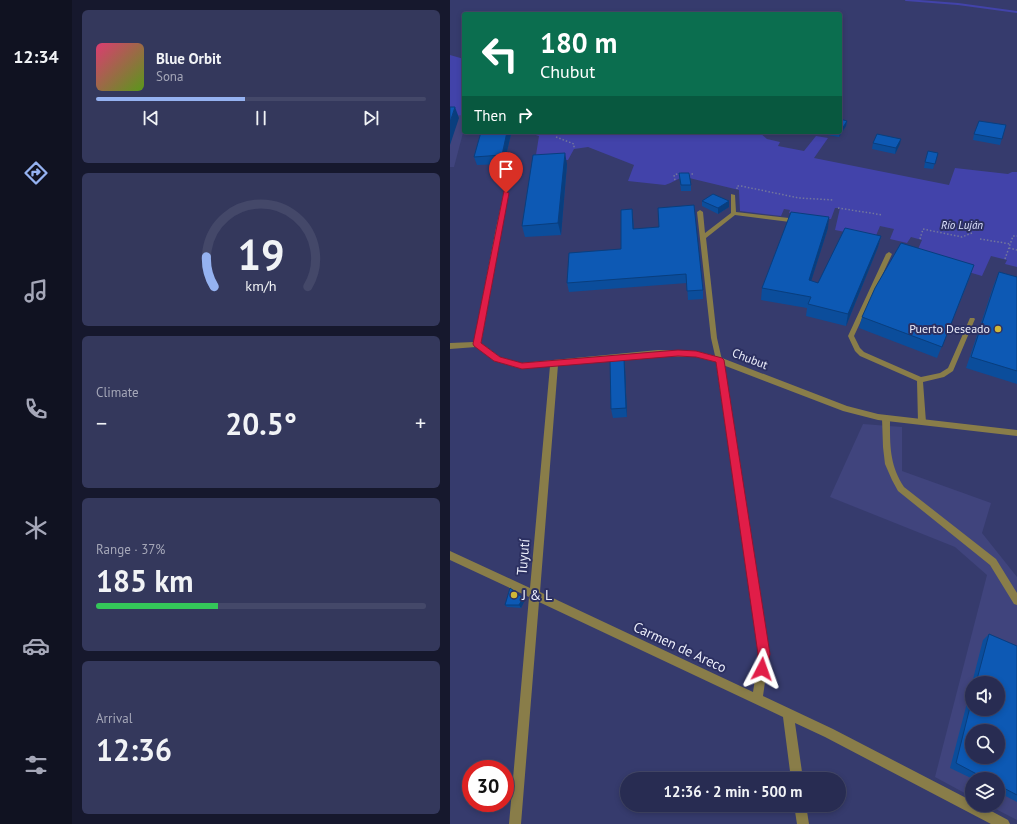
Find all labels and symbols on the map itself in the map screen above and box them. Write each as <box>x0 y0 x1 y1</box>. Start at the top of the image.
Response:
pin <box>489 152 523 193</box>
water label: Río Luján <box>941 218 983 232</box>
place label: Puerto Deseado <box>909 321 990 336</box>
marker: Puerto Deseado <box>993 324 1003 334</box>
street label: Chubut <box>730 345 770 372</box>
street label: Tuyutí <box>512 538 534 576</box>
place label: J & L <box>521 586 552 604</box>
marker: J & L <box>509 590 519 600</box>
street label: Carmen de Areco <box>631 618 729 676</box>
position arrow <box>741 648 783 690</box>
speed limit sign: 30 <box>462 760 514 812</box>

